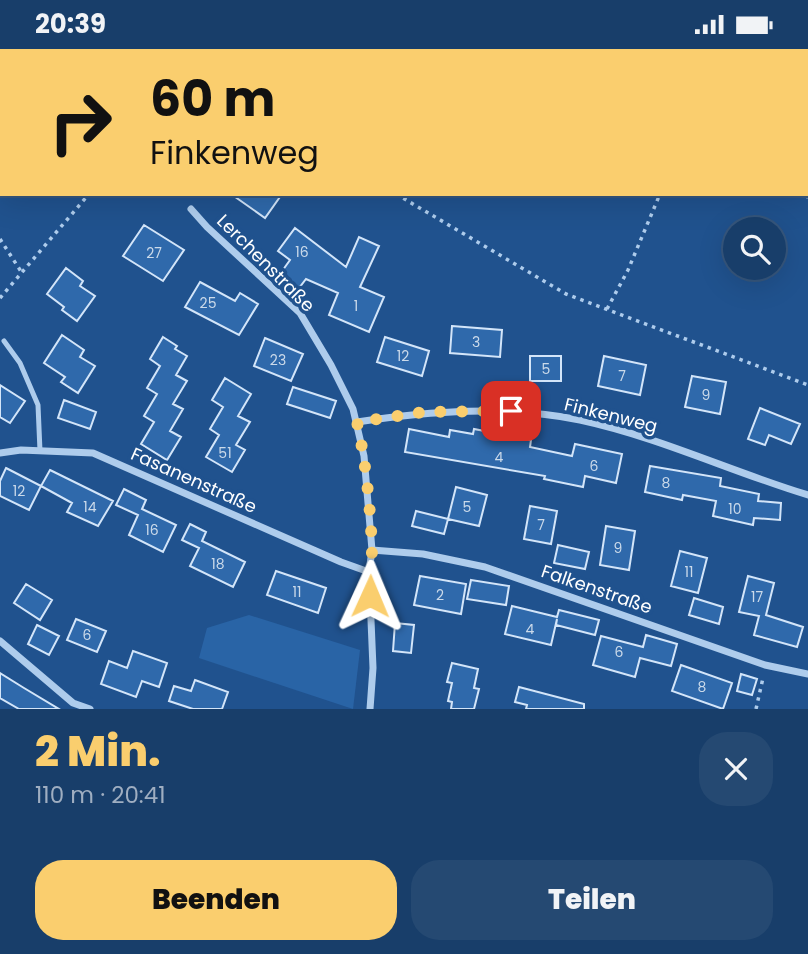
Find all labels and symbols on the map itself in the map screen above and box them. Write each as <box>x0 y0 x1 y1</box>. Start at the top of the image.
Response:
street label: Lerchenstraße <box>212 209 320 317</box>
house number: 16 <box>295 242 309 262</box>
house number: 27 <box>146 243 162 263</box>
house number: 25 <box>200 293 216 313</box>
house number: 1 <box>354 296 358 316</box>
house number: 3 <box>472 332 480 352</box>
house number: 12 <box>397 346 409 366</box>
house number: 23 <box>270 350 286 370</box>
house number: 5 <box>542 359 550 379</box>
house number: 7 <box>618 366 626 386</box>
pin <box>481 381 541 441</box>
house number: 9 <box>702 385 710 405</box>
street label: Finkenweg <box>562 391 660 439</box>
street label: Fasanenstraße <box>127 441 261 519</box>
house number: 51 <box>218 443 232 463</box>
house number: 4 <box>495 447 504 467</box>
house number: 6 <box>590 456 599 476</box>
house number: 8 <box>662 473 671 493</box>
house number: 12 <box>13 481 25 501</box>
house number: 14 <box>83 497 97 517</box>
house number: 5 <box>463 497 471 517</box>
house number: 10 <box>728 499 742 519</box>
house number: 7 <box>537 515 545 535</box>
house number: 16 <box>145 520 159 540</box>
house number: 9 <box>614 538 622 558</box>
house number: 18 <box>211 554 225 574</box>
street label: Falkenstraße <box>538 558 656 620</box>
position arrow <box>333 559 407 633</box>
house number: 11 <box>685 562 693 582</box>
house number: 11 <box>293 582 301 602</box>
house number: 2 <box>436 585 444 605</box>
house number: 17 <box>751 587 763 607</box>
house number: 4 <box>526 619 535 639</box>
house number: 6 <box>83 625 92 645</box>
house number: 6 <box>615 642 624 662</box>
house number: 8 <box>698 677 707 697</box>

